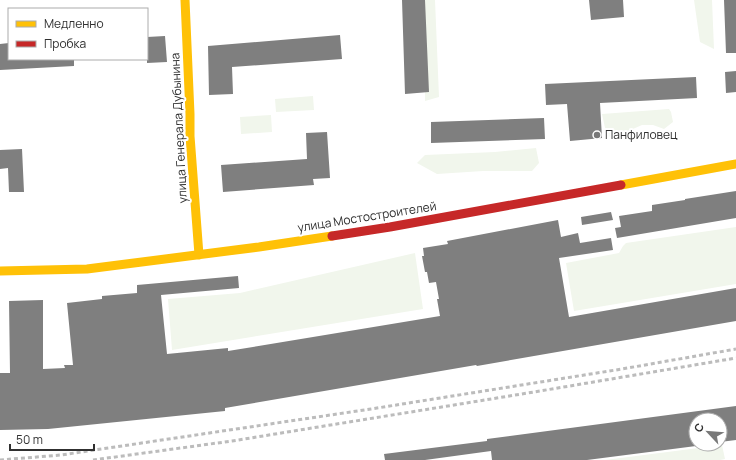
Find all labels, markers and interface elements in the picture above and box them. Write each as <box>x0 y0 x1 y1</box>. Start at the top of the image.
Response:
legend <box>8 8 148 60</box>
text: Медленно <box>44 15 104 32</box>
text: Пробка <box>44 35 86 52</box>
street label: улица Генерала Дубынина <box>166 52 191 204</box>
place label: Панфиловец <box>605 126 678 143</box>
marker: Панфиловец <box>592 130 602 140</box>
street label: улица Мостостроителей <box>296 197 438 236</box>
north arrow <box>688 412 728 452</box>
text: С <box>690 420 707 434</box>
scale bar <box>10 426 94 452</box>
text: 50 m <box>16 431 43 448</box>

